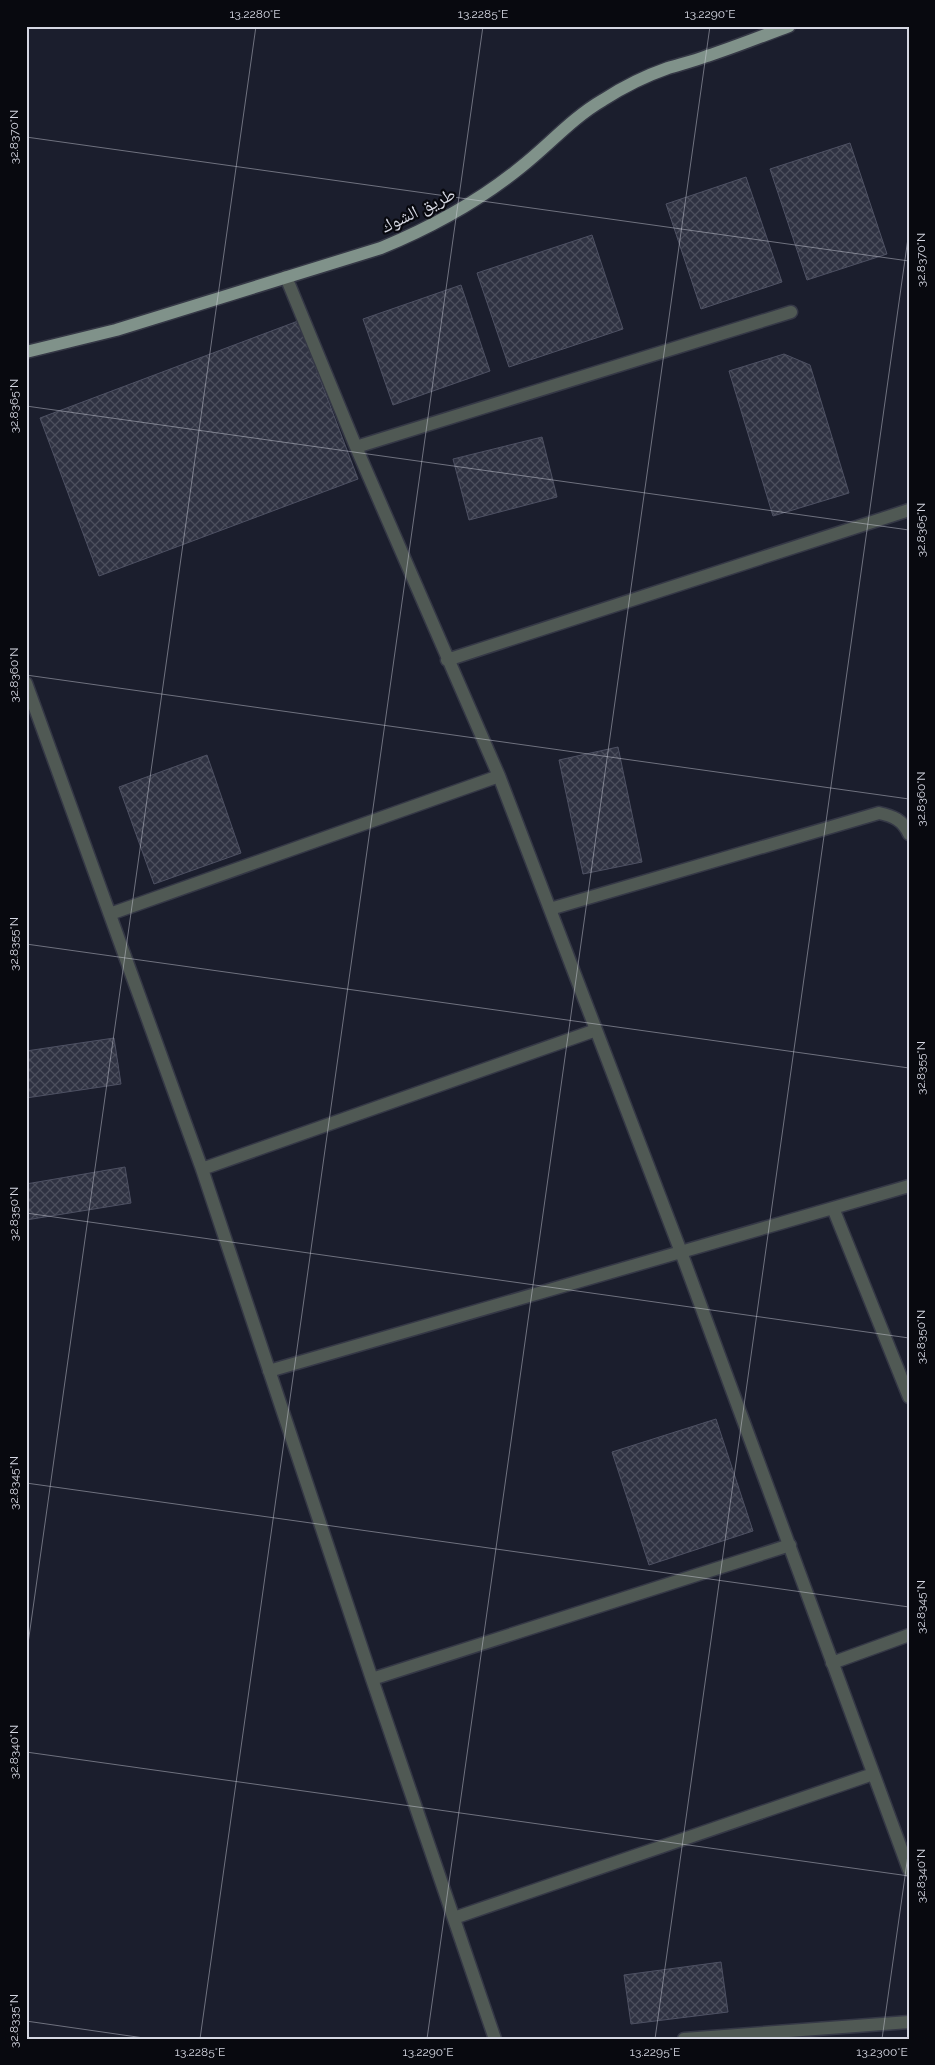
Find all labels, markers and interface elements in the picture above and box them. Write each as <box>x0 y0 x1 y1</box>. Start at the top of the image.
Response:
text: 13.2280°E <box>229 7 281 21</box>
text: 13.2285°E <box>458 7 508 21</box>
text: 13.2290°E <box>685 7 735 21</box>
text: 32.8370°N <box>7 110 21 164</box>
street label: طريق الشوك <box>377 183 459 237</box>
text: 32.8370°N <box>914 233 928 287</box>
text: 32.8365°N <box>7 379 21 433</box>
text: 32.8365°N <box>914 503 928 557</box>
text: 32.8360°N <box>7 647 21 703</box>
text: 32.8360°N <box>914 771 928 827</box>
text: 32.8355°N <box>7 917 21 971</box>
text: 32.8355°N <box>914 1041 928 1095</box>
text: 32.8350°N <box>7 1187 21 1241</box>
text: 32.8350°N <box>914 1310 928 1364</box>
text: 32.8345°N <box>7 1456 21 1510</box>
text: 32.8345°N <box>914 1580 928 1634</box>
text: 32.8340°N <box>7 1725 21 1779</box>
text: 32.8340°N <box>914 1849 928 1903</box>
text: 32.8335°N <box>7 1994 21 2048</box>
text: 13.2285°E <box>175 2045 225 2059</box>
text: 13.2290°E <box>403 2045 453 2059</box>
text: 13.2295°E <box>630 2045 680 2059</box>
text: 13.2300°E <box>856 2045 908 2059</box>

